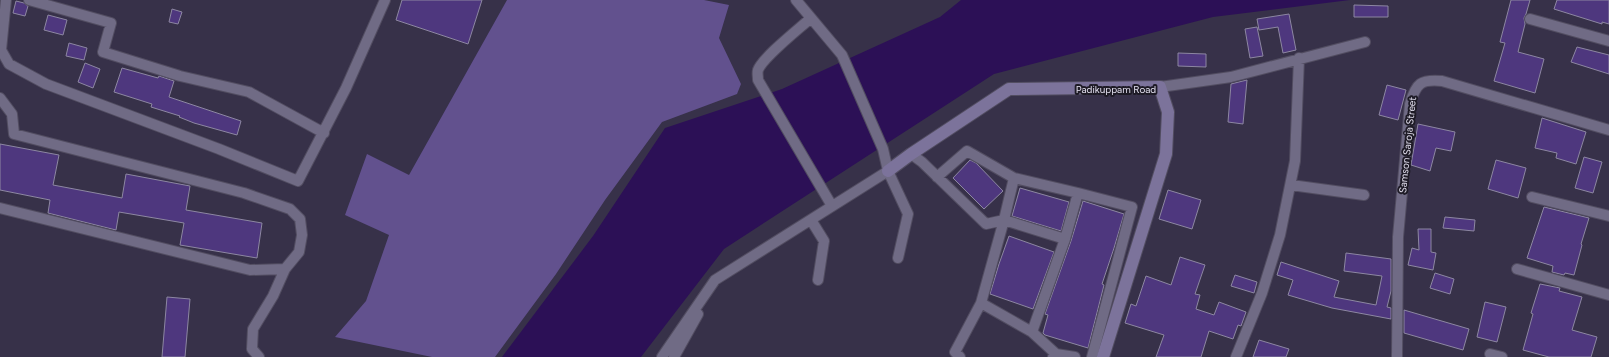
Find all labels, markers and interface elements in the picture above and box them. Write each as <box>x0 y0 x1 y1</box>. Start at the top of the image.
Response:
street label: Padikuppam Road <box>1076 83 1156 96</box>
street label: Samson Saroja Street <box>1396 96 1419 194</box>

